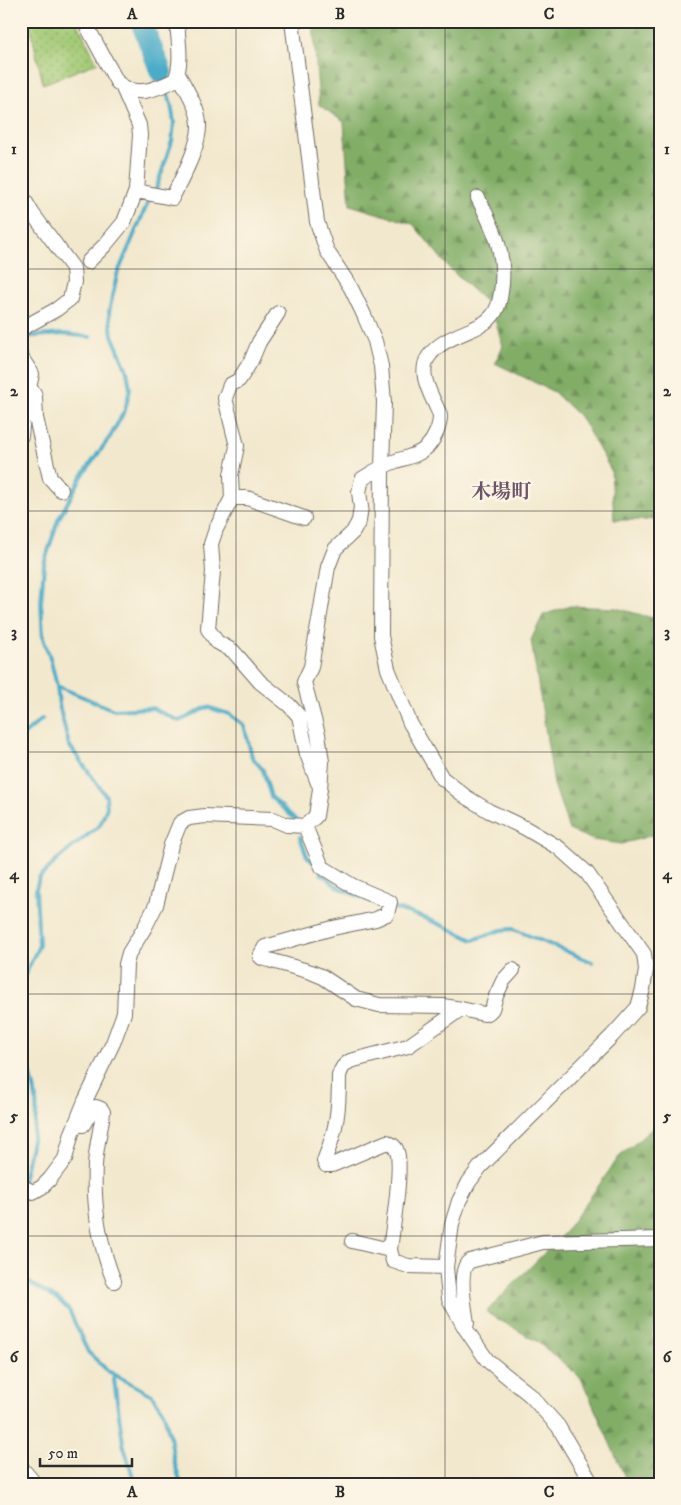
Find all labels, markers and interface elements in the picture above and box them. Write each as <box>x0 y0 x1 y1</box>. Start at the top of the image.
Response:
text: A <box>126 4 138 24</box>
text: B <box>335 4 345 24</box>
text: C <box>544 4 554 24</box>
text: 1 <box>11 139 17 159</box>
text: 1 <box>664 139 670 159</box>
text: 2 <box>10 381 19 401</box>
text: 2 <box>663 381 672 401</box>
district label: 木場町 <box>471 480 532 505</box>
text: 3 <box>11 622 17 642</box>
text: 3 <box>664 622 670 642</box>
text: 4 <box>8 864 19 884</box>
text: 4 <box>661 864 672 884</box>
text: 5 <box>9 1106 18 1126</box>
text: 5 <box>662 1106 671 1126</box>
text: 6 <box>10 1347 20 1367</box>
text: 6 <box>663 1347 673 1367</box>
scale bar <box>40 1435 132 1467</box>
text: 50 m <box>48 1444 78 1463</box>
text: A <box>126 1482 138 1502</box>
text: B <box>335 1482 345 1502</box>
text: C <box>544 1482 554 1502</box>

